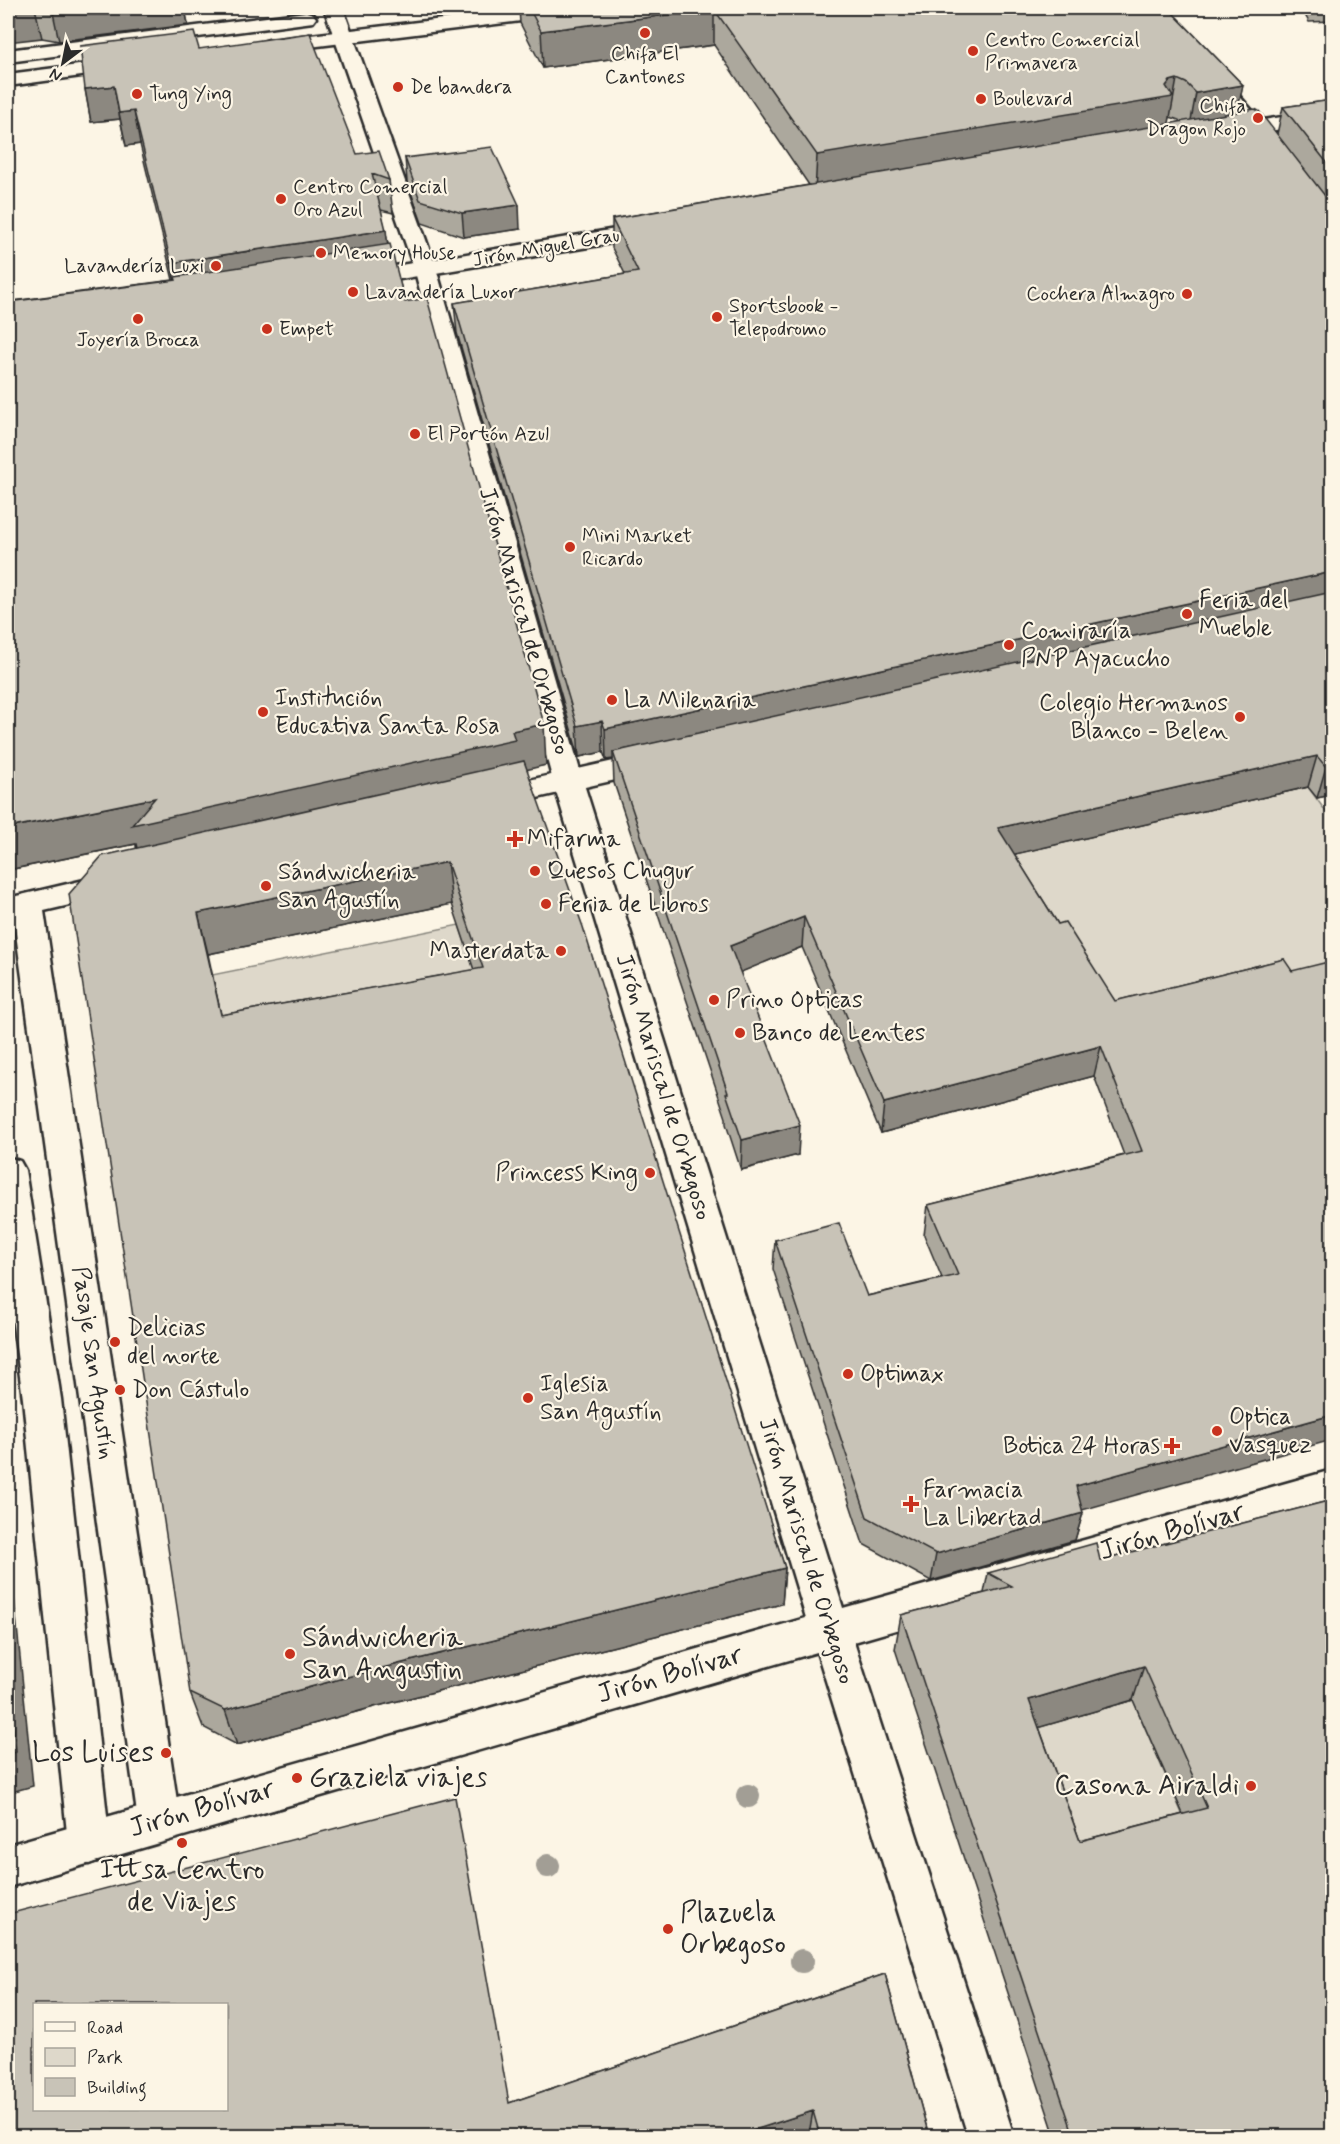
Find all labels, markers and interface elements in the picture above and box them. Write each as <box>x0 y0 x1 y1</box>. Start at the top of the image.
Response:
marker: Chifa El Cantones <box>638 26 652 40</box>
place label: Centro Comercial Primavera <box>985 27 1140 77</box>
north arrow <box>33 33 93 93</box>
place label: Chifa El Cantones <box>605 41 685 91</box>
marker: Centro Comercial Primavera <box>966 44 980 58</box>
text: N <box>46 63 66 86</box>
place label: De bandera <box>410 74 512 101</box>
marker: De bandera <box>391 80 405 94</box>
place label: Tung Ying <box>149 81 232 109</box>
place label: Boulevard <box>993 86 1072 113</box>
marker: Tung Ying <box>130 87 144 101</box>
marker: Boulevard <box>974 92 988 106</box>
place label: Chifa Dragon Rojo <box>1146 93 1246 144</box>
marker: Chifa Dragon Rojo <box>1251 111 1265 125</box>
place label: Centro Comercial Oro Azul <box>293 174 448 224</box>
marker: Centro Comercial Oro Azul <box>274 192 288 206</box>
street label: Jirón Miguel Grau <box>470 222 622 275</box>
place label: Memory House <box>333 240 456 267</box>
marker: Memory House <box>314 246 328 260</box>
place label: Lavandería Luxi <box>64 253 204 280</box>
marker: Lavandería Luxi <box>209 259 223 273</box>
place label: Lavandería Luxor <box>365 279 518 306</box>
place label: Cochera Almagro <box>1026 281 1175 309</box>
marker: Lavandería Luxor <box>346 285 360 299</box>
marker: Cochera Almagro <box>1180 287 1194 301</box>
place label: Sportsbook - Telepodromo <box>729 293 838 343</box>
marker: Sportsbook - Telepodromo <box>710 310 724 324</box>
marker: Joyería Brocca <box>131 312 145 326</box>
place label: Empet <box>279 316 334 343</box>
marker: Empet <box>260 322 274 336</box>
place label: Joyería Brocca <box>76 327 200 354</box>
place label: El Portón Azul <box>427 421 549 448</box>
marker: El Portón Azul <box>408 427 422 441</box>
street label: Jirón Mariscal de Orbegoso <box>471 484 577 758</box>
place label: Mini Market Ricardo <box>582 523 692 573</box>
marker: Mini Market Ricardo <box>563 540 577 554</box>
place label: Feria del Mueble <box>1199 585 1289 644</box>
marker: Feria del Mueble <box>1180 607 1194 621</box>
place label: Comiraría PNP Ayacucho <box>1021 616 1170 675</box>
marker: Comiraría PNP Ayacucho <box>1002 638 1016 652</box>
place label: Institución Educativa Santa Rosa <box>275 683 500 742</box>
place label: La Milenaria <box>624 685 757 716</box>
place label: Colegio Hermanos Blanco - Belen <box>1039 688 1228 747</box>
marker: La Milenaria <box>605 693 619 707</box>
marker: Institución Educativa Santa Rosa <box>256 705 270 719</box>
marker: Colegio Hermanos Blanco - Belen <box>1233 710 1247 724</box>
place label: Mifarma <box>527 824 621 855</box>
marker: Mifarma <box>508 832 522 846</box>
place label: Quesos Chugur <box>547 856 694 889</box>
place label: Sándwicheria San Agustín <box>278 857 417 918</box>
marker: Quesos Chugur <box>528 864 542 878</box>
marker: Sándwicheria San Agustín <box>259 879 273 893</box>
place label: Feria de Libros <box>558 889 709 920</box>
marker: Feria de Libros <box>539 897 553 911</box>
place label: Masterdata <box>430 936 550 967</box>
marker: Masterdata <box>554 944 568 958</box>
street label: Jirón Mariscal de Orbegoso <box>608 950 718 1224</box>
place label: Prino Opticas <box>726 985 863 1016</box>
marker: Prino Opticas <box>707 993 721 1007</box>
place label: Banco de Lentes <box>752 1018 926 1049</box>
marker: Banco de Lentes <box>733 1026 747 1040</box>
place label: Princess King <box>495 1158 638 1191</box>
marker: Princess King <box>643 1166 657 1180</box>
street label: Pasaje San Agustín <box>62 1265 122 1462</box>
place label: Delicias del norte <box>127 1313 220 1372</box>
marker: Delicias del norte <box>108 1335 122 1349</box>
place label: Optimax <box>860 1359 944 1390</box>
marker: Optimax <box>841 1367 855 1381</box>
place label: Iglesia San Agustín <box>540 1369 662 1430</box>
place label: Don Cástulo <box>132 1375 249 1406</box>
marker: Don Cástulo <box>113 1383 127 1397</box>
marker: Iglesia San Agustín <box>521 1391 535 1405</box>
place label: Optica Vasquez <box>1229 1402 1312 1461</box>
street label: Jirón Mariscal de Orbegoso <box>751 1414 861 1688</box>
marker: Optica Vasquez <box>1210 1424 1224 1438</box>
place label: Botica 24 Horas <box>1003 1431 1160 1462</box>
marker: Botica 24 Horas <box>1165 1439 1179 1453</box>
place label: Farmacia La Libertad <box>923 1475 1041 1534</box>
street label: Jirón Bolívar <box>1095 1493 1249 1570</box>
marker: Farmacia La Libertad <box>904 1497 918 1511</box>
place label: Sándwicheria San Angustin <box>302 1620 463 1689</box>
street label: Jirón Bolívar <box>593 1636 747 1713</box>
marker: Sándwicheria San Angustin <box>283 1647 297 1661</box>
place label: Los Luises <box>32 1735 154 1772</box>
marker: Los Luises <box>159 1746 173 1760</box>
place label: Graziela viajes <box>309 1760 487 1797</box>
place label: Casona Airaldi <box>1054 1768 1239 1805</box>
street label: Jirón Bolívar <box>125 1770 279 1847</box>
marker: Graziela viajes <box>290 1771 304 1785</box>
marker: Casona Airaldi <box>1244 1779 1258 1793</box>
marker: Ittsa Centro de Viajes <box>175 1836 189 1850</box>
place label: Ittsa Centro de Viajes <box>99 1852 265 1921</box>
place label: Plazuela Orbegoso <box>680 1895 786 1964</box>
marker: Plazuela Orbegoso <box>661 1922 675 1936</box>
legend <box>33 2003 228 2111</box>
text: Road <box>87 2016 123 2040</box>
text: Park <box>87 2046 123 2070</box>
text: Building <box>87 2076 147 2102</box>

